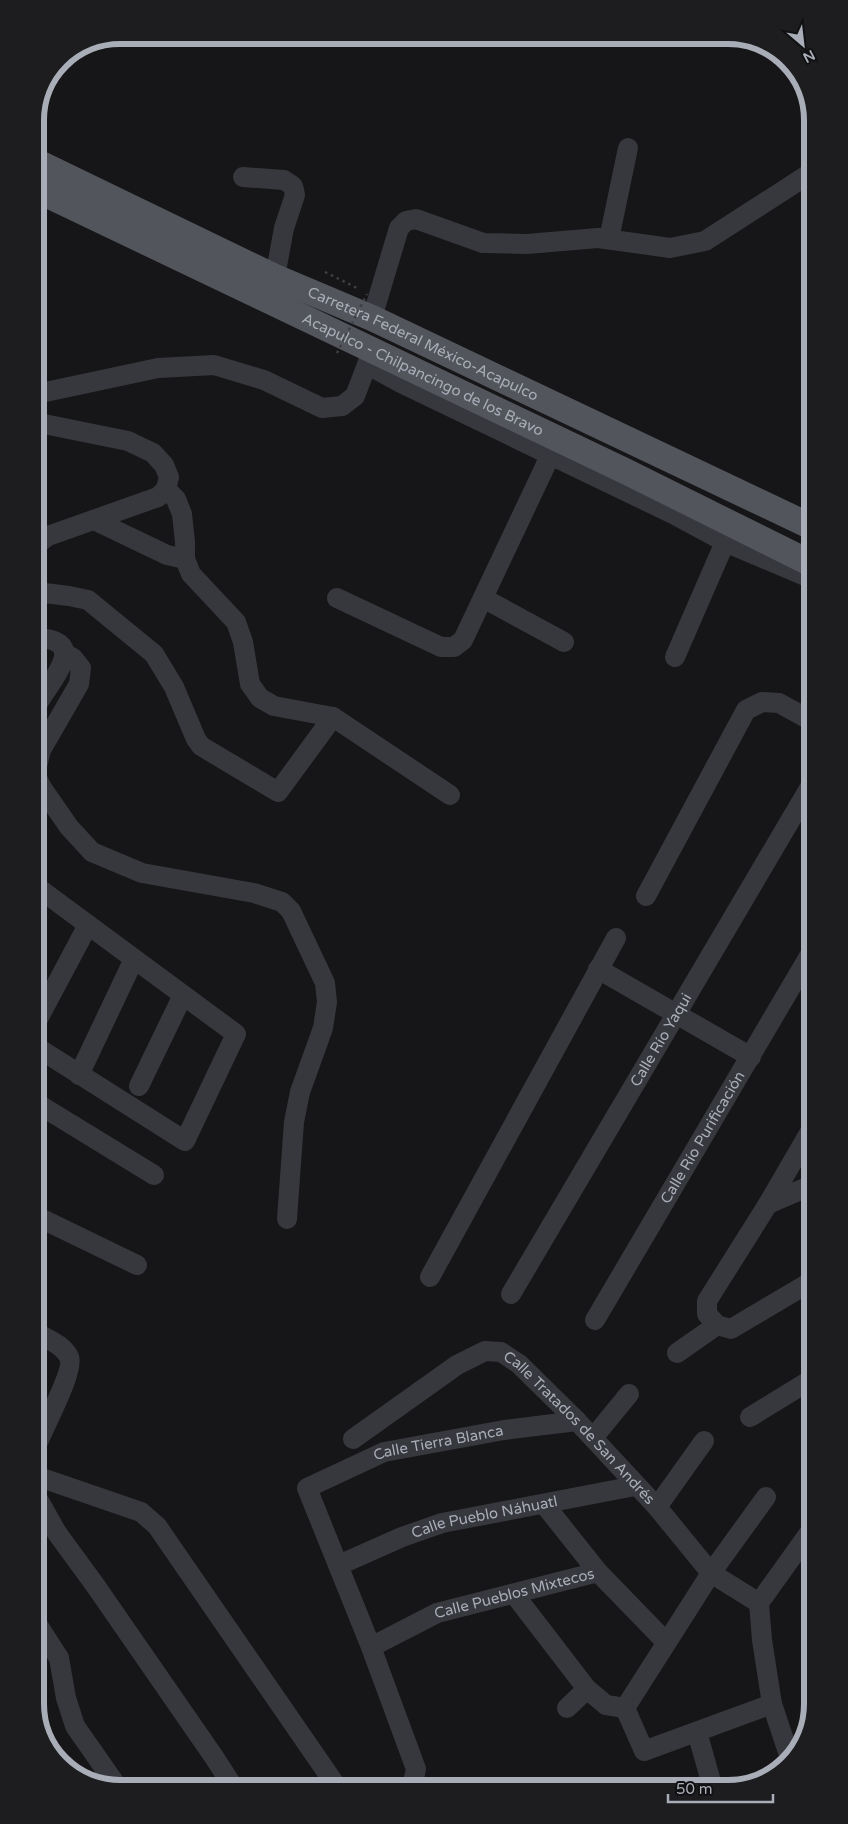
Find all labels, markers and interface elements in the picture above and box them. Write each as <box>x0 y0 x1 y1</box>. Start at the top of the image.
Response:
north arrow <box>778 20 828 70</box>
text: N <box>800 46 818 66</box>
street label: Carretera Federal México-Acapulco <box>305 283 541 405</box>
street label: Acapulco - Chilpancingo de los Bravo <box>299 309 547 440</box>
street label: Calle Río Yaqui <box>626 990 695 1090</box>
street label: Calle Río Purificación <box>657 1068 749 1207</box>
street label: Calle Tratados de San Andrés <box>500 1347 659 1508</box>
street label: Calle Tierra Blanca <box>370 1421 505 1465</box>
street label: Calle Pueblo Náhuatl <box>409 1492 559 1542</box>
street label: Calle Pueblos Mixtecos <box>432 1564 596 1622</box>
scale bar <box>668 1772 773 1804</box>
text: 50 m <box>676 1780 713 1798</box>

